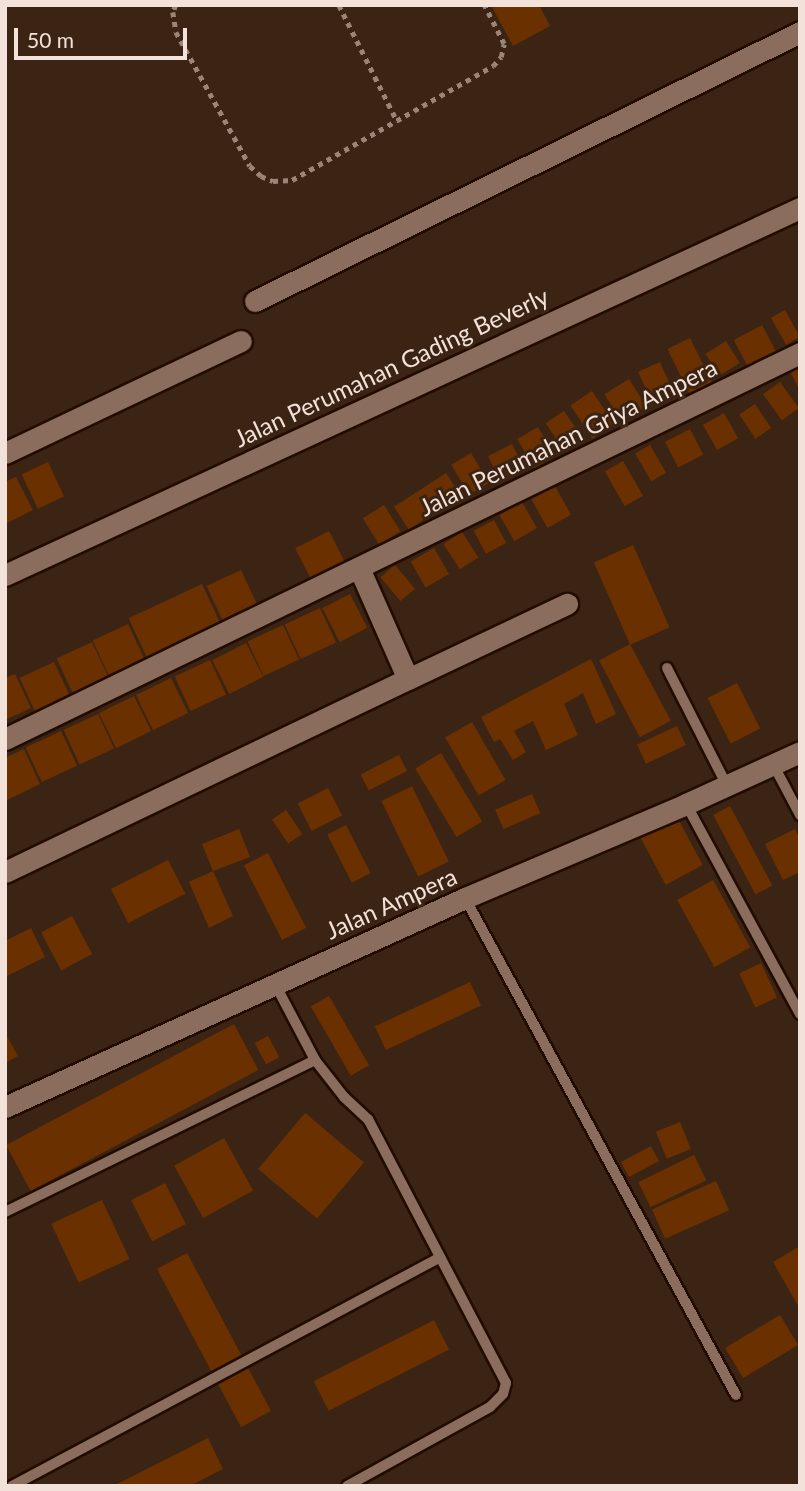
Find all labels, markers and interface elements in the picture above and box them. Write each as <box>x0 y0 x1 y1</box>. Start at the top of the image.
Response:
scale bar <box>18 14 191 58</box>
text: 50 m <box>27 27 74 52</box>
street label: Jalan Perumahan Gading Beverly <box>229 281 553 453</box>
street label: Jalan Perumahan Griya Ampera <box>414 352 722 522</box>
street label: Jalan Ampera <box>321 861 461 945</box>

